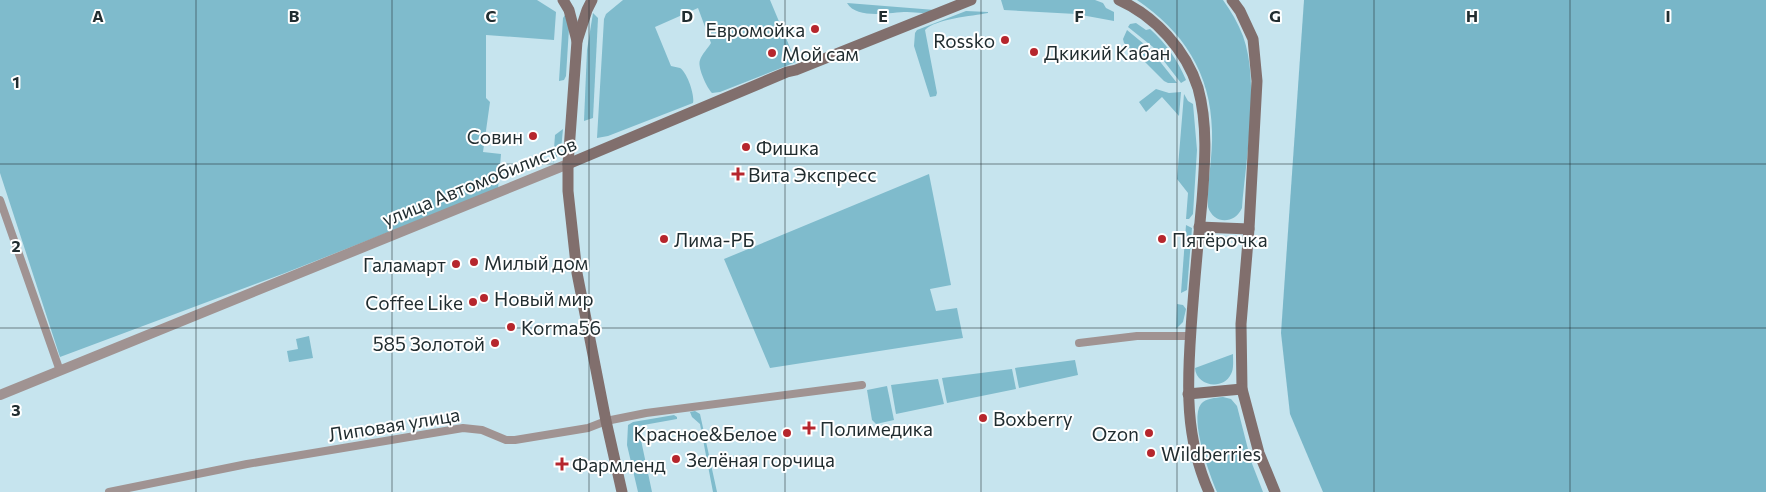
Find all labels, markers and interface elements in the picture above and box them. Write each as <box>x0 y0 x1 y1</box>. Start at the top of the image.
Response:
text: A <box>92 6 104 25</box>
text: B <box>289 6 300 25</box>
text: C <box>486 6 497 25</box>
text: D <box>681 6 693 25</box>
text: E <box>878 6 888 25</box>
text: F <box>1074 6 1084 25</box>
text: G <box>1269 6 1281 25</box>
text: H <box>1466 6 1478 25</box>
text: I <box>1665 6 1671 25</box>
place label: Евромойка <box>705 18 805 41</box>
marker: Евромойка <box>809 23 821 35</box>
place label: Rossko <box>933 29 995 52</box>
marker: Rossko <box>999 34 1011 46</box>
place label: Дкикий Кабан <box>1044 41 1170 64</box>
place label: Мой сам <box>782 42 859 65</box>
marker: Дкикий Кабан <box>1028 46 1040 58</box>
marker: Мой сам <box>766 47 778 59</box>
text: 1 <box>12 72 20 91</box>
place label: Совин <box>467 125 523 148</box>
marker: Совин <box>527 130 539 142</box>
street label: улица Автомобилистов <box>378 131 580 231</box>
place label: Фишка <box>756 136 819 159</box>
marker: Фишка <box>740 141 752 153</box>
place label: Вита Экспресс <box>748 163 877 186</box>
marker: Вита Экспресс <box>732 168 744 180</box>
place label: Лима-РБ <box>674 228 754 251</box>
place label: Пятёрочка <box>1172 228 1268 251</box>
marker: Лима-РБ <box>658 233 670 245</box>
marker: Пятёрочка <box>1156 233 1168 245</box>
text: 2 <box>11 236 21 255</box>
place label: Милый дом <box>484 251 588 274</box>
place label: Галамарт <box>363 253 446 276</box>
marker: Милый дом <box>468 256 480 268</box>
marker: Галамарт <box>450 258 462 270</box>
place label: Новый мир <box>494 287 594 310</box>
place label: Coffee Like <box>365 291 463 314</box>
marker: Новый мир <box>478 292 490 304</box>
marker: Coffee Like <box>467 296 479 308</box>
place label: Korma56 <box>521 316 601 339</box>
marker: Korma56 <box>505 321 517 333</box>
place label: 585 Золотой <box>373 332 485 355</box>
marker: 585 Золотой <box>489 337 501 349</box>
text: 3 <box>11 400 21 419</box>
street label: Липовая улица <box>327 402 461 446</box>
place label: Boxberry <box>993 407 1073 430</box>
marker: Boxberry <box>977 412 989 424</box>
place label: Полимедика <box>820 417 933 440</box>
marker: Полимедика <box>802 421 816 435</box>
place label: Красное&Белое <box>633 422 777 445</box>
place label: Ozon <box>1092 422 1139 445</box>
marker: Красное&Белое <box>781 427 793 439</box>
marker: Ozon <box>1143 427 1155 439</box>
place label: Wildberries <box>1161 442 1261 465</box>
marker: Wildberries <box>1145 447 1157 459</box>
place label: Зелёная горчица <box>686 448 835 471</box>
place label: Фармленд <box>572 453 666 476</box>
marker: Зелёная горчица <box>670 453 682 465</box>
marker: Фармленд <box>556 458 568 470</box>

